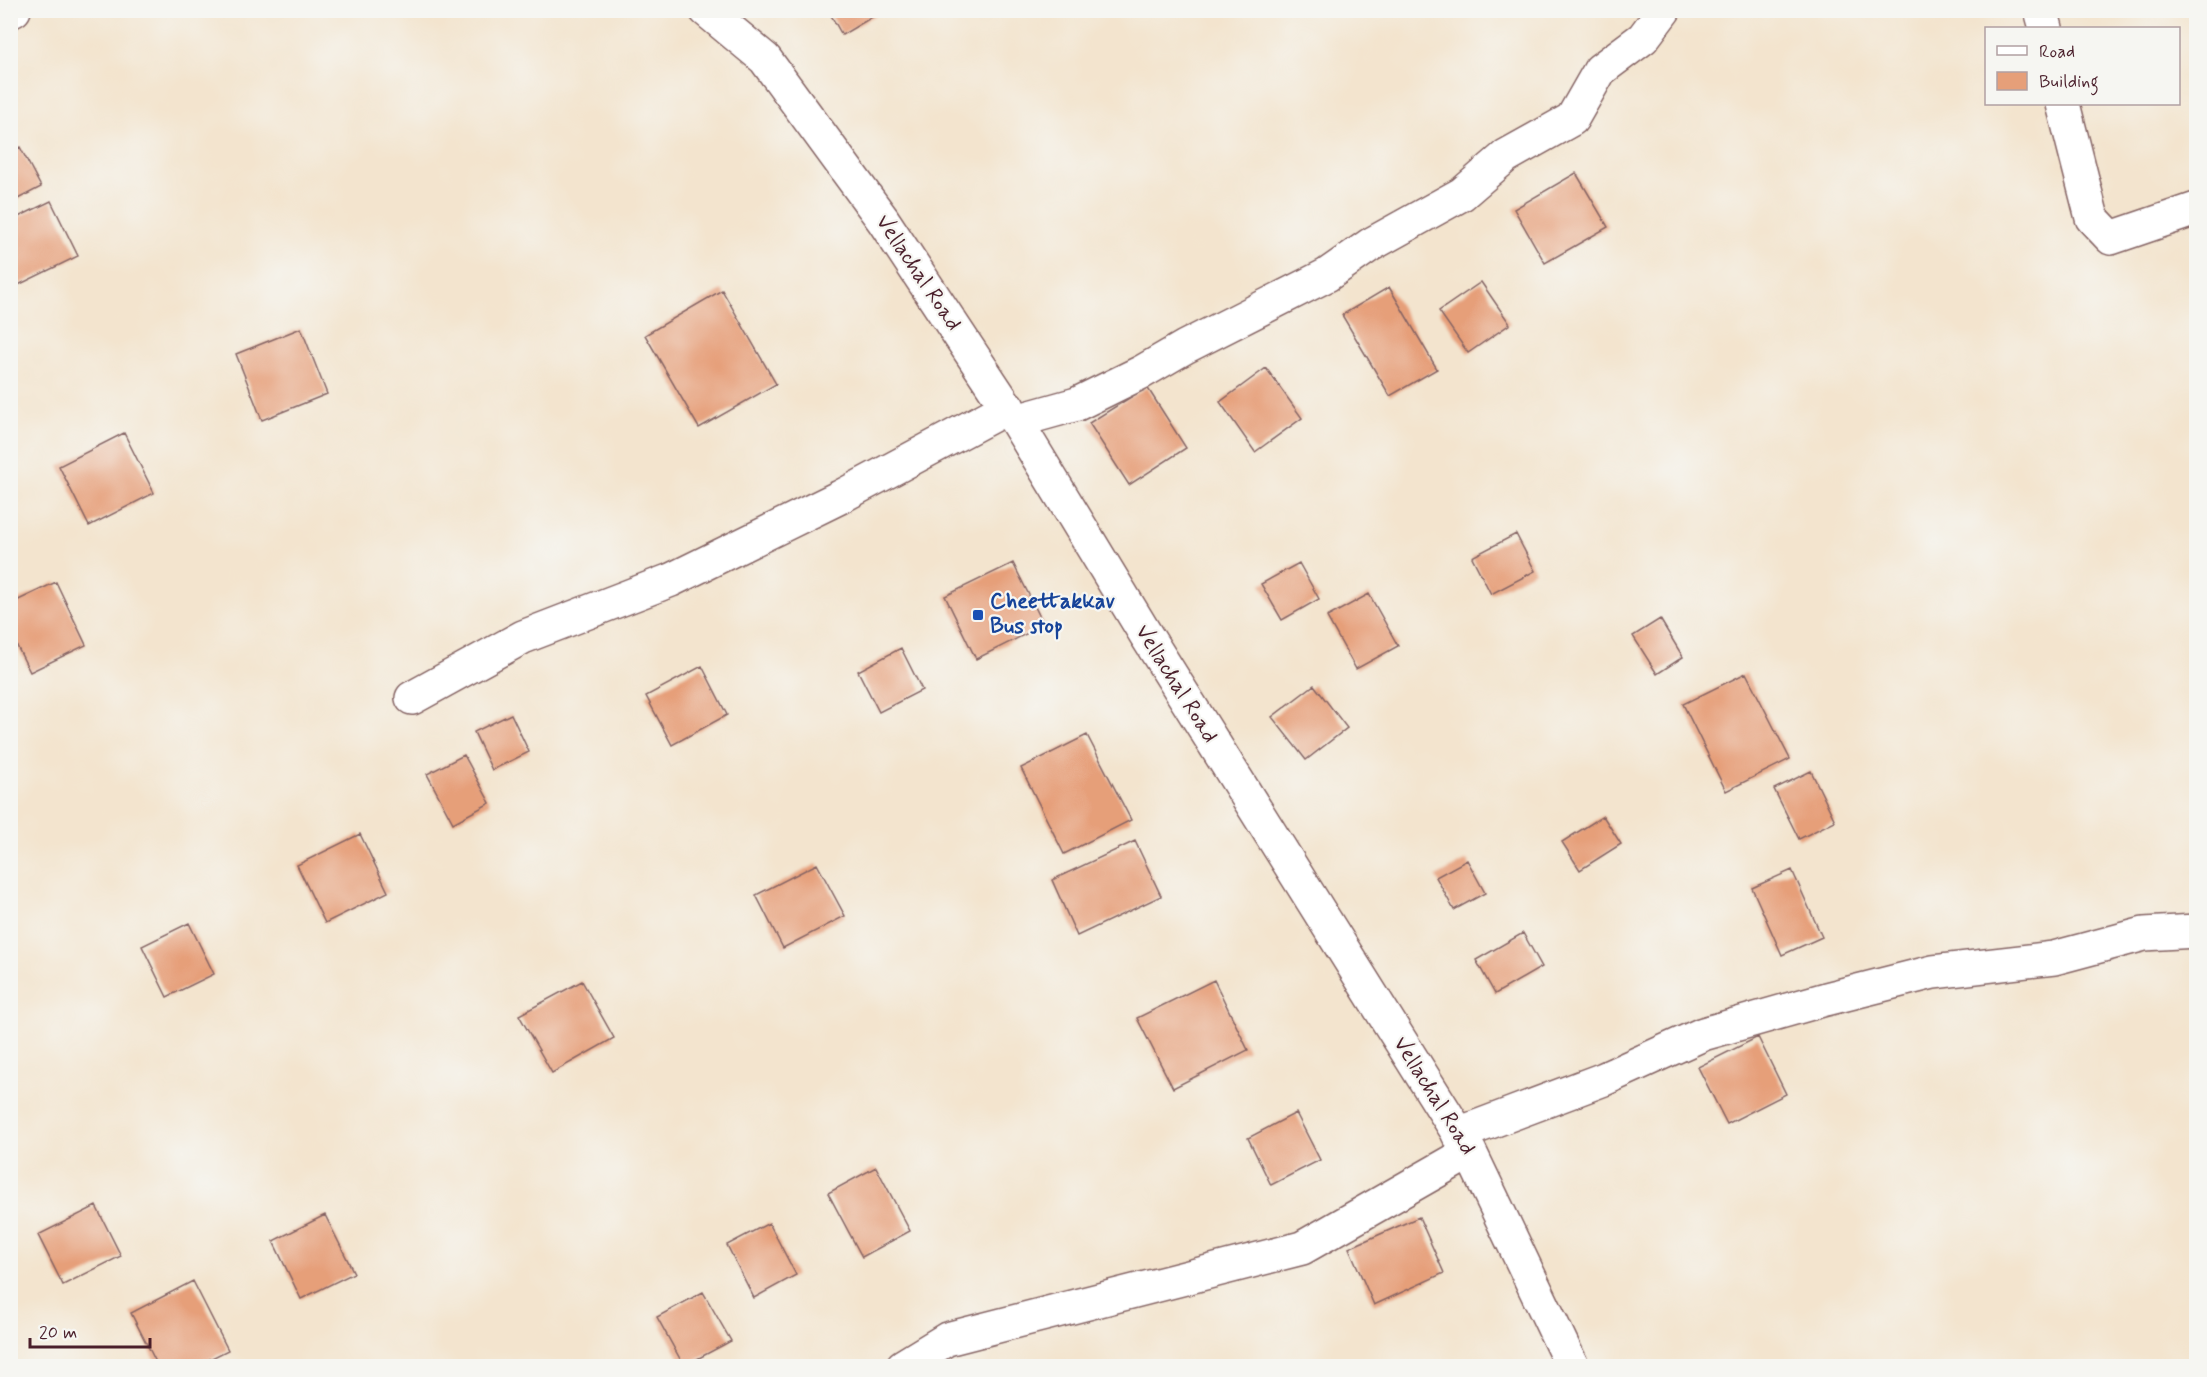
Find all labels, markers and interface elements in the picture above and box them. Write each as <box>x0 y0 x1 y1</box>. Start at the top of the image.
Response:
legend <box>1985 27 2180 105</box>
text: Road <box>2039 40 2075 64</box>
text: Building <box>2039 70 2099 96</box>
street label: Vellachal Road <box>869 209 967 337</box>
place label: Cheettakkav Bus stop <box>990 588 1116 641</box>
marker: Cheettakkav Bus stop <box>971 608 985 622</box>
street label: Vellachal Road <box>1128 620 1224 748</box>
street label: Vellachal Road <box>1386 1032 1482 1160</box>
scale bar <box>30 1311 150 1349</box>
text: 20 m <box>39 1321 77 1345</box>

